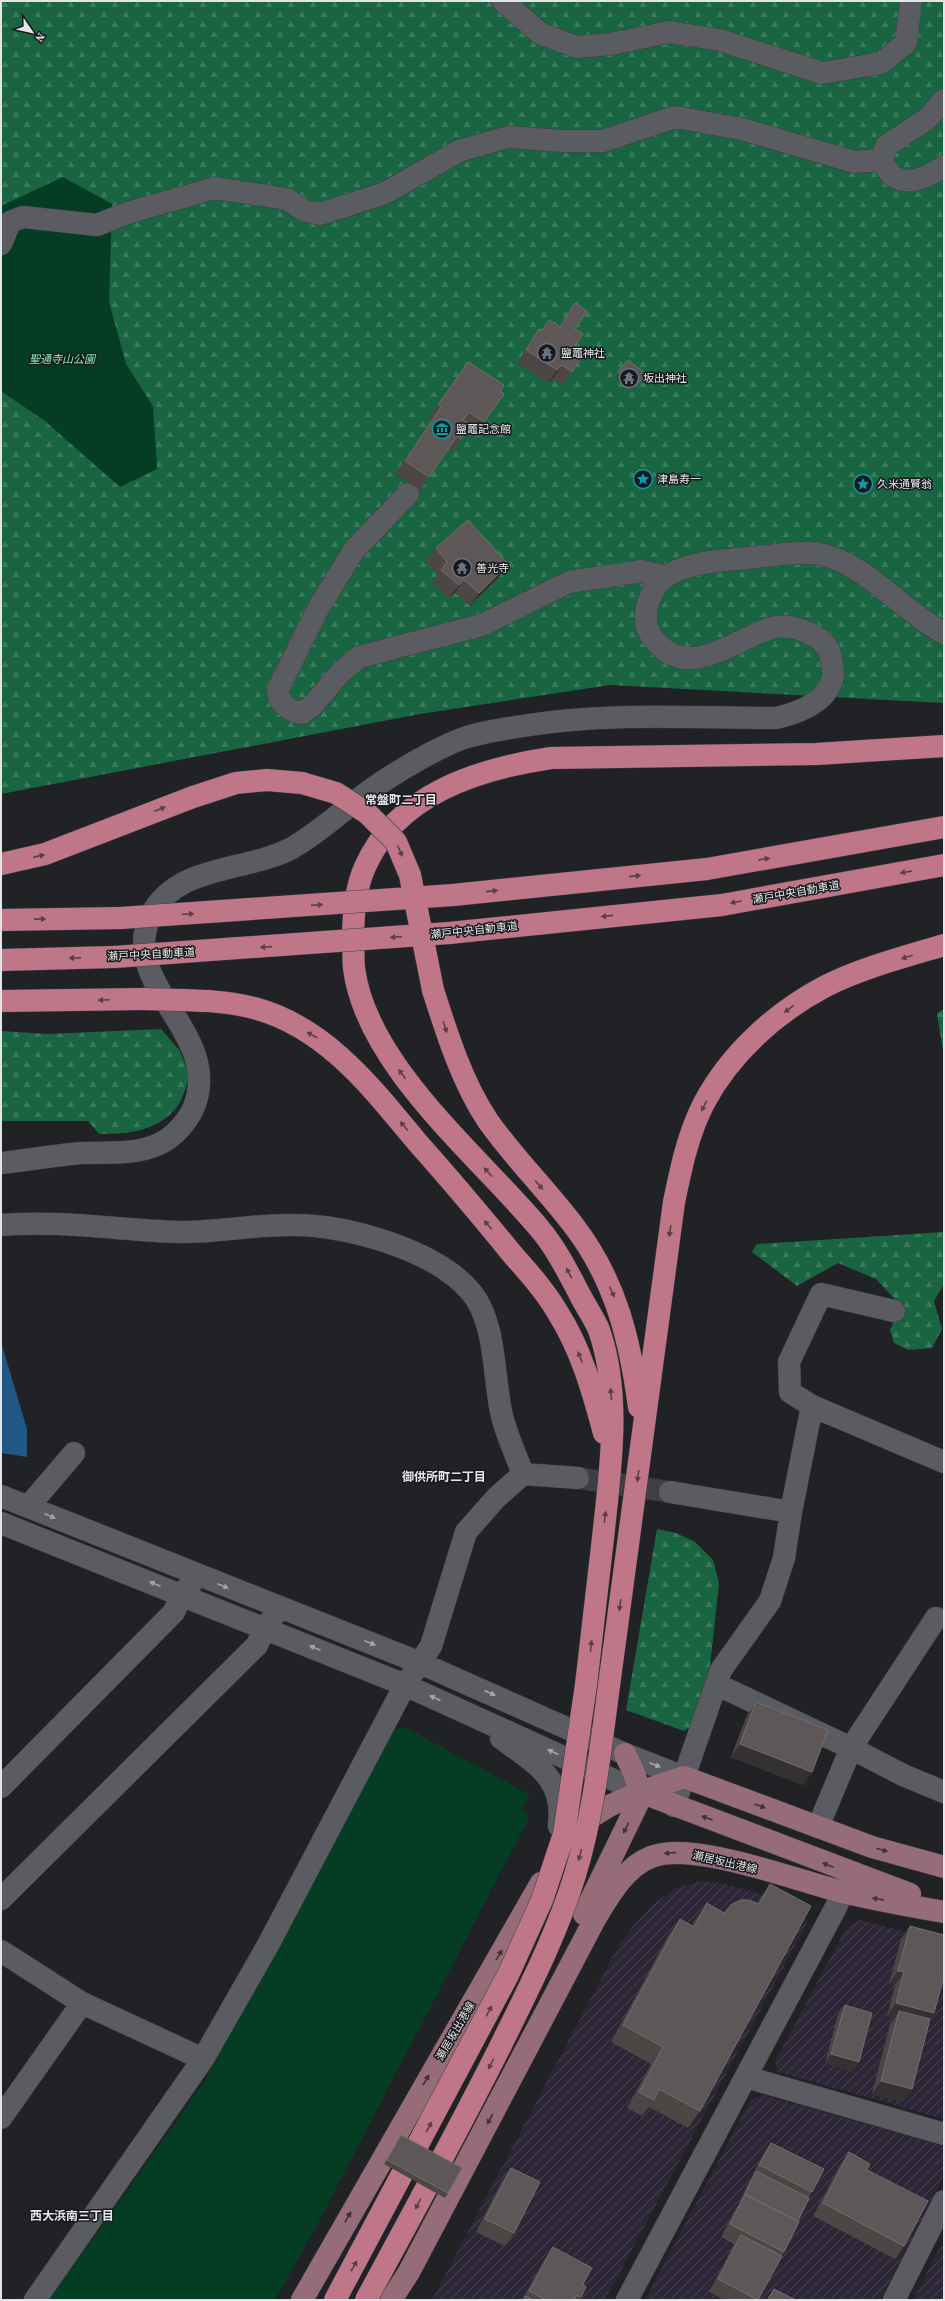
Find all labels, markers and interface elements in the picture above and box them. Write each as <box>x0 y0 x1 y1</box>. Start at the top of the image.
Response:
north arrow <box>12 12 52 52</box>
text: N <box>31 30 48 45</box>
temple icon: 鹽竈神社 <box>536 342 558 364</box>
place label: 鹽竈神社 <box>561 346 605 361</box>
park label: 聖通寺山公園 <box>29 352 97 367</box>
temple icon: 坂出神社 <box>618 367 640 389</box>
place label: 坂出神社 <box>643 371 687 386</box>
museum icon: 鹽竈記念館 <box>431 418 453 440</box>
place label: 鹽竈記念館 <box>456 422 511 437</box>
place icon: 津島寿一 <box>632 468 654 490</box>
place label: 津島寿一 <box>657 472 701 487</box>
place icon: 久米通賢翁 <box>852 473 874 495</box>
place label: 久米通賢翁 <box>877 477 932 492</box>
temple icon: 善光寺 <box>451 557 473 579</box>
place label: 善光寺 <box>476 561 509 576</box>
district label: 常盤町二丁目 <box>365 792 437 808</box>
one-way arrow <box>155 806 167 812</box>
one-way arrow <box>397 846 403 857</box>
one-way arrow <box>33 852 45 858</box>
one-way arrow <box>758 856 770 862</box>
one-way arrow <box>900 869 912 875</box>
one-way arrow <box>629 873 641 879</box>
street label: 瀬戸中央自動車道 <box>751 877 841 908</box>
one-way arrow <box>486 887 498 894</box>
one-way arrow <box>730 899 742 905</box>
one-way arrow <box>311 902 323 909</box>
one-way arrow <box>182 910 194 917</box>
one-way arrow <box>601 913 613 920</box>
one-way arrow <box>34 916 47 922</box>
street label: 瀬戸中央自動車道 <box>430 918 519 943</box>
one-way arrow <box>390 934 402 941</box>
one-way arrow <box>260 944 272 951</box>
street label: 瀬戸中央自動車道 <box>107 945 195 964</box>
one-way arrow <box>901 954 913 960</box>
one-way arrow <box>68 955 81 961</box>
one-way arrow <box>97 997 110 1003</box>
one-way arrow <box>783 1005 794 1014</box>
one-way arrow <box>442 1021 448 1033</box>
one-way arrow <box>306 1032 317 1038</box>
one-way arrow <box>398 1069 406 1079</box>
one-way arrow <box>701 1100 707 1112</box>
one-way arrow <box>399 1120 408 1131</box>
one-way arrow <box>483 1167 492 1177</box>
one-way arrow <box>535 1180 544 1191</box>
one-way arrow <box>484 1219 493 1230</box>
one-way arrow <box>667 1225 673 1237</box>
one-way arrow <box>565 1267 572 1279</box>
one-way arrow <box>609 1286 615 1298</box>
one-way arrow <box>576 1351 582 1363</box>
one-way arrow <box>607 1388 614 1400</box>
district label: 御供所町二丁目 <box>402 1469 486 1485</box>
one-way arrow <box>635 1470 641 1482</box>
one-way arrow <box>602 1511 608 1523</box>
one-way arrow <box>45 1513 56 1519</box>
one-way arrow <box>149 1581 161 1587</box>
one-way arrow <box>217 1583 229 1589</box>
one-way arrow <box>617 1599 623 1611</box>
one-way arrow <box>364 1640 376 1646</box>
one-way arrow <box>587 1640 594 1652</box>
one-way arrow <box>309 1645 321 1651</box>
one-way arrow <box>484 1690 496 1696</box>
one-way arrow <box>429 1695 441 1702</box>
one-way arrow <box>548 1749 559 1755</box>
one-way arrow <box>649 1763 661 1769</box>
one-way arrow <box>754 1803 766 1809</box>
one-way arrow <box>700 1815 712 1821</box>
one-way arrow <box>623 1822 630 1834</box>
one-way arrow <box>877 1847 889 1853</box>
street label: 瀬居坂出港線 <box>691 1848 759 1877</box>
one-way arrow <box>577 1849 583 1861</box>
one-way arrow <box>664 1849 676 1856</box>
one-way arrow <box>822 1861 834 1867</box>
one-way arrow <box>872 1896 884 1902</box>
one-way arrow <box>495 1949 502 1961</box>
street label: 瀬居坂出港線 <box>432 1999 478 2064</box>
one-way arrow <box>486 2006 492 2017</box>
one-way arrow <box>488 2059 494 2070</box>
one-way arrow <box>423 2074 430 2086</box>
one-way arrow <box>486 2114 493 2125</box>
one-way arrow <box>426 2121 432 2132</box>
one-way arrow <box>415 2199 421 2210</box>
district label: 西大浜南三丁目 <box>30 2208 114 2224</box>
one-way arrow <box>345 2211 352 2223</box>
one-way arrow <box>351 2260 357 2272</box>

